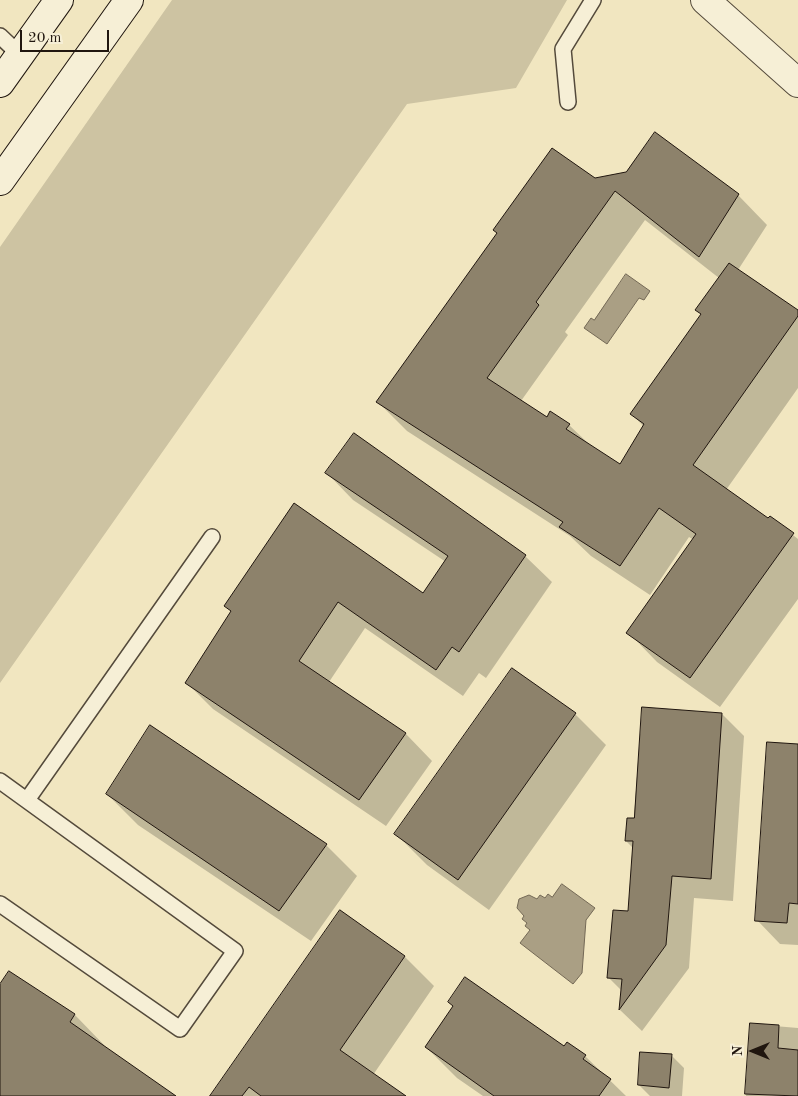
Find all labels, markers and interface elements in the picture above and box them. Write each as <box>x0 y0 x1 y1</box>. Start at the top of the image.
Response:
scale bar <box>22 20 111 52</box>
text: 20 m <box>28 31 62 46</box>
north arrow <box>728 1026 778 1076</box>
text: N <box>731 1046 745 1056</box>

